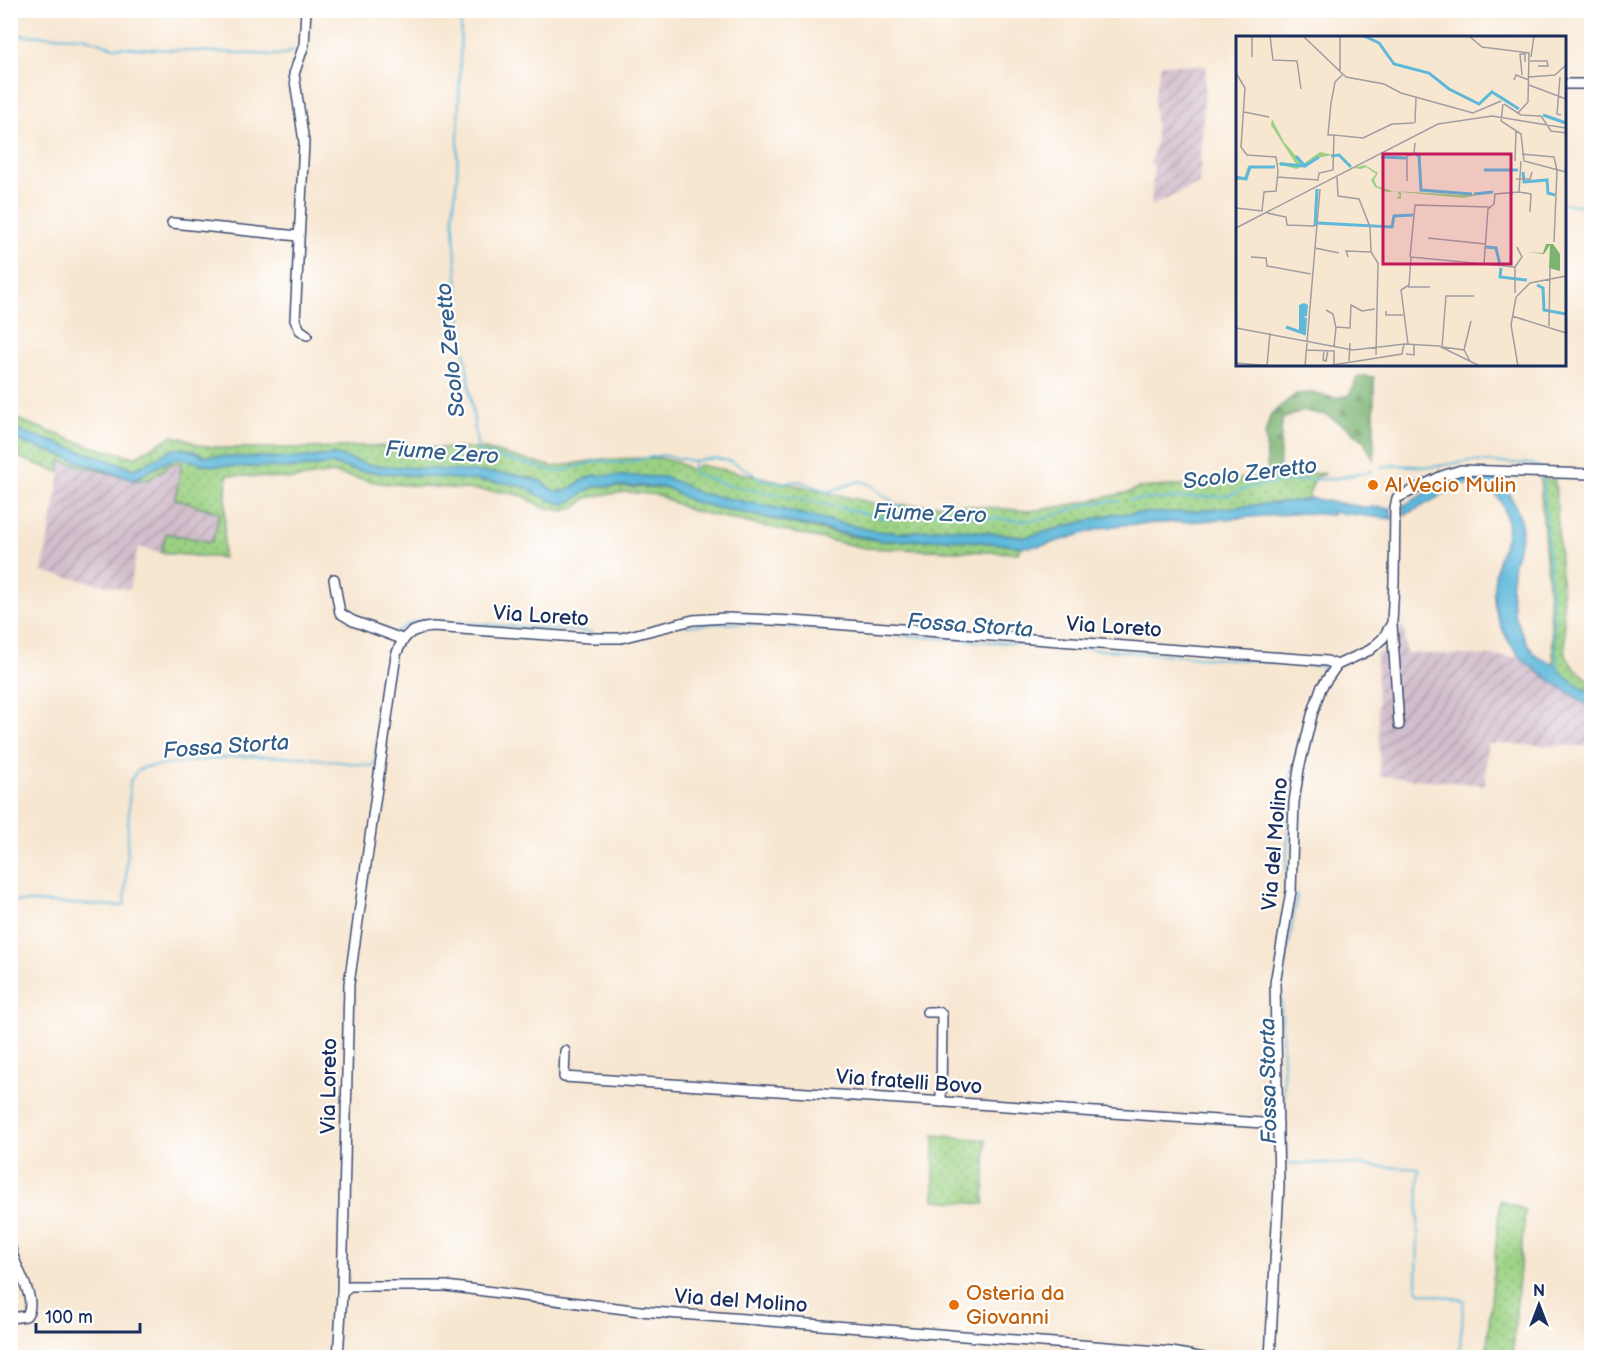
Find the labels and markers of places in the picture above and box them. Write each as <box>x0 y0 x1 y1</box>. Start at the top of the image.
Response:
place label: Al Vecio Mulin <box>1385 473 1516 498</box>
marker: Al Vecio Mulin <box>1366 478 1380 492</box>
place label: Osteria da Giovanni <box>966 1281 1065 1330</box>
marker: Osteria da Giovanni <box>947 1298 961 1312</box>

